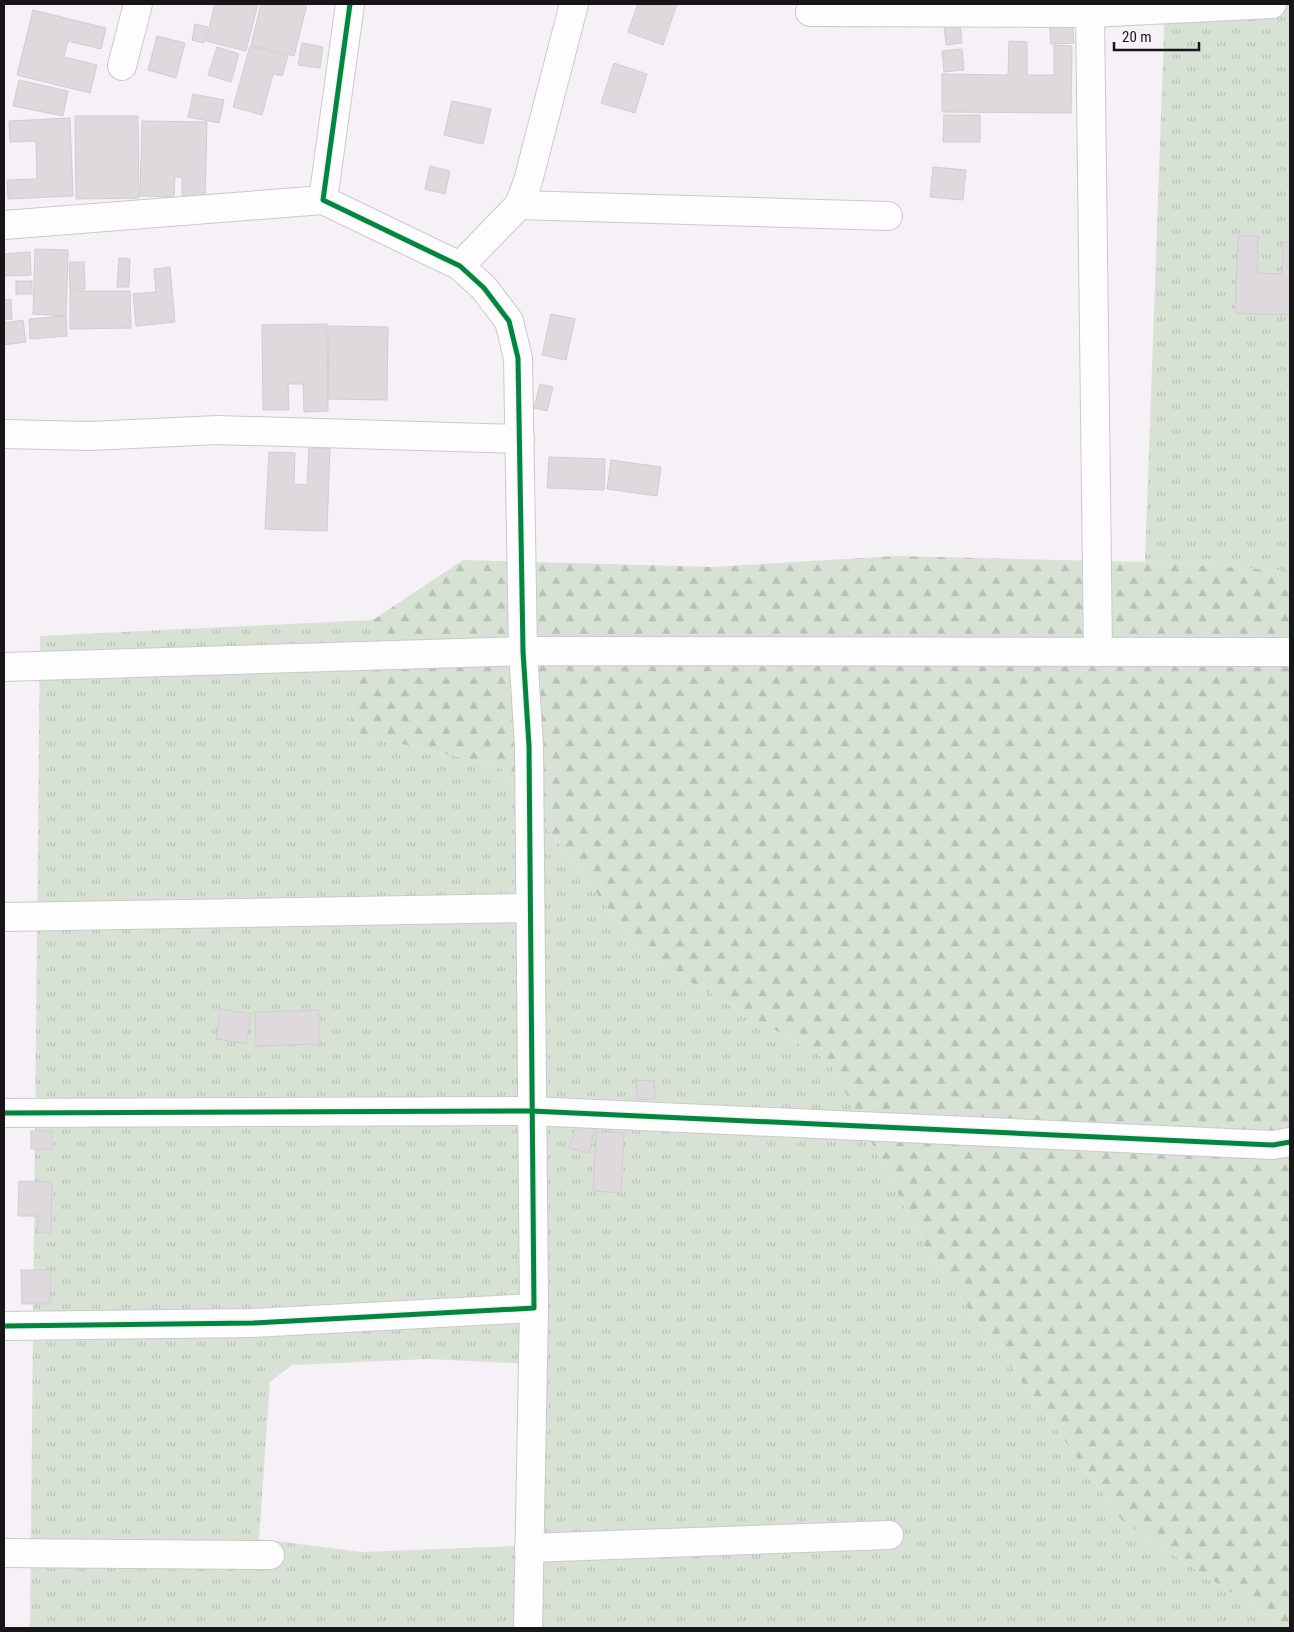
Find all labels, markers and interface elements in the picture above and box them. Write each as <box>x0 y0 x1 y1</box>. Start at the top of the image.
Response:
scale bar <box>1114 20 1199 52</box>
text: 20 m <box>1122 28 1152 46</box>

